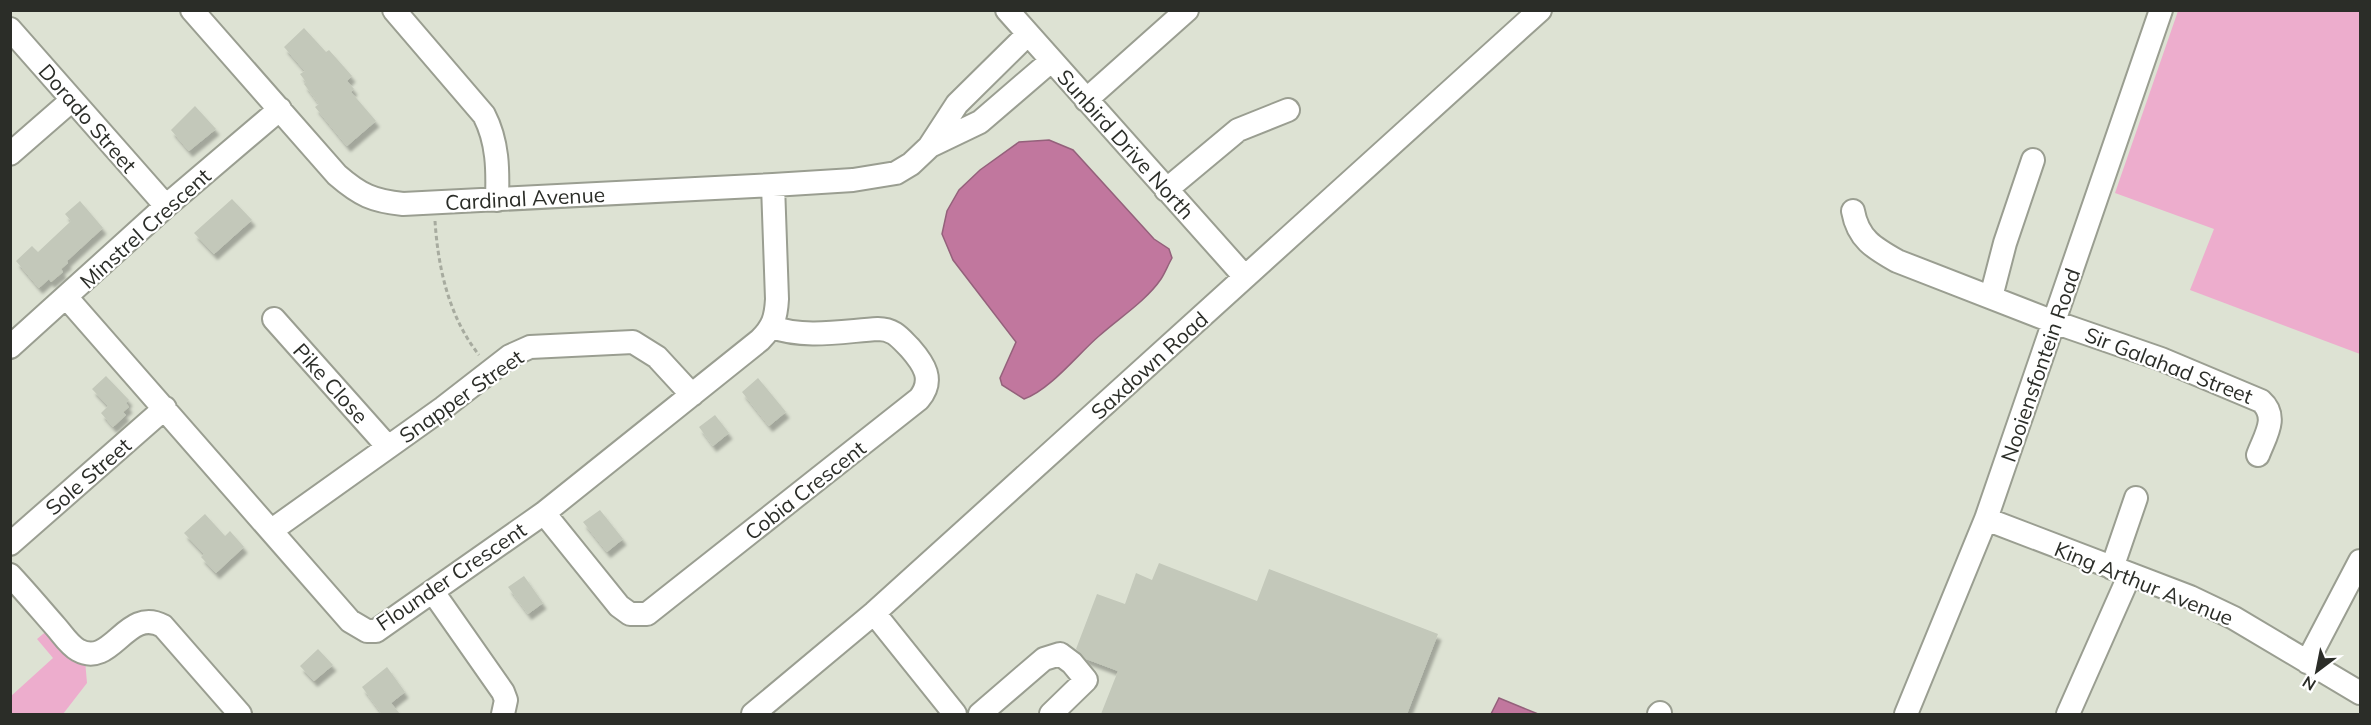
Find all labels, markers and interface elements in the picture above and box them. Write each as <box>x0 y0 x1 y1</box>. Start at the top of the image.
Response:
street label: Dorado Street <box>34 58 142 178</box>
street label: Sunbird Drive North <box>1052 64 1200 224</box>
street label: Minstrel Crescent <box>74 162 216 294</box>
street label: Cardinal Avenue <box>444 181 606 215</box>
street label: Nooiensfontein Road <box>1995 265 2085 465</box>
street label: Saxdown Road <box>1085 306 1213 424</box>
street label: Sir Galahad Street <box>2081 321 2257 409</box>
street label: Pike Close <box>288 337 374 429</box>
street label: Snapper Street <box>394 344 528 448</box>
street label: Sole Street <box>40 432 136 520</box>
street label: Cobia Crescent <box>739 435 871 545</box>
street label: Flounder Crescent <box>371 516 531 636</box>
street label: King Arthur Avenue <box>2051 535 2237 631</box>
north arrow <box>2287 641 2347 701</box>
text: N <box>2299 672 2319 695</box>

